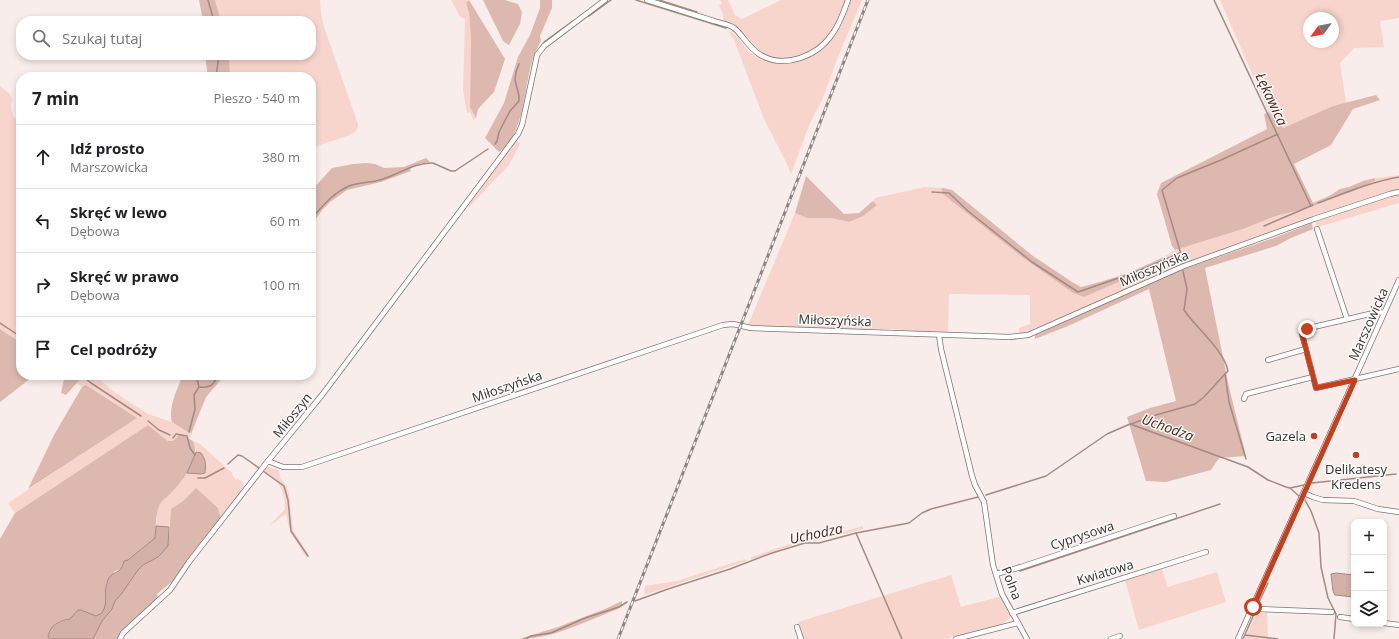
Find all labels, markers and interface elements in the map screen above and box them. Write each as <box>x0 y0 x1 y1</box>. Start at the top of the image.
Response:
north arrow <box>1303 12 1339 48</box>
search box <box>16 16 316 60</box>
icon: search <box>30 27 52 49</box>
text: Szukaj tutaj <box>62 28 142 48</box>
water label: Łękawica <box>1252 69 1293 129</box>
text: 7 min <box>32 87 79 110</box>
text: Pieszo · 540 m <box>214 89 300 107</box>
text: Idź prosto <box>70 138 145 158</box>
icon: ahead <box>32 146 54 168</box>
text: 380 m <box>262 148 300 166</box>
text: Marszowicka <box>70 158 148 176</box>
text: Skręć w lewo <box>70 202 167 222</box>
icon: left <box>32 210 54 232</box>
text: 60 m <box>270 212 300 230</box>
text: Dębowa <box>70 222 120 240</box>
street label: Miłoszyńska <box>1117 245 1191 291</box>
text: Skręć w prawo <box>70 266 179 286</box>
icon: right <box>32 274 54 296</box>
text: 100 m <box>262 276 300 294</box>
street label: Marszowicka <box>1344 285 1392 363</box>
text: Dębowa <box>70 286 120 304</box>
street label: Miłoszyńska <box>798 310 872 330</box>
route end <box>1298 320 1316 338</box>
icon: arrive <box>32 338 54 360</box>
text: Cel podróży <box>70 339 157 359</box>
street label: Miłoszyńska <box>470 366 544 406</box>
street label: Miłoszyn <box>268 389 316 441</box>
water label: Uchodza <box>1139 409 1197 445</box>
place label: Gazela <box>1265 427 1306 445</box>
marker: Gazela <box>1309 431 1319 441</box>
marker: Delikatesy Kredens <box>1351 450 1361 460</box>
place label: Delikatesy Kredens <box>1325 460 1387 493</box>
street label: Cyprysowa <box>1048 516 1116 554</box>
water label: Uchodza <box>788 518 844 548</box>
map controls <box>1351 519 1387 627</box>
button: + <box>1351 519 1387 555</box>
street label: Kwiatowa <box>1074 555 1136 589</box>
button: − <box>1351 555 1387 591</box>
street label: Polna <box>997 564 1027 602</box>
button: layers <box>1351 591 1387 627</box>
route start <box>1244 598 1262 616</box>

